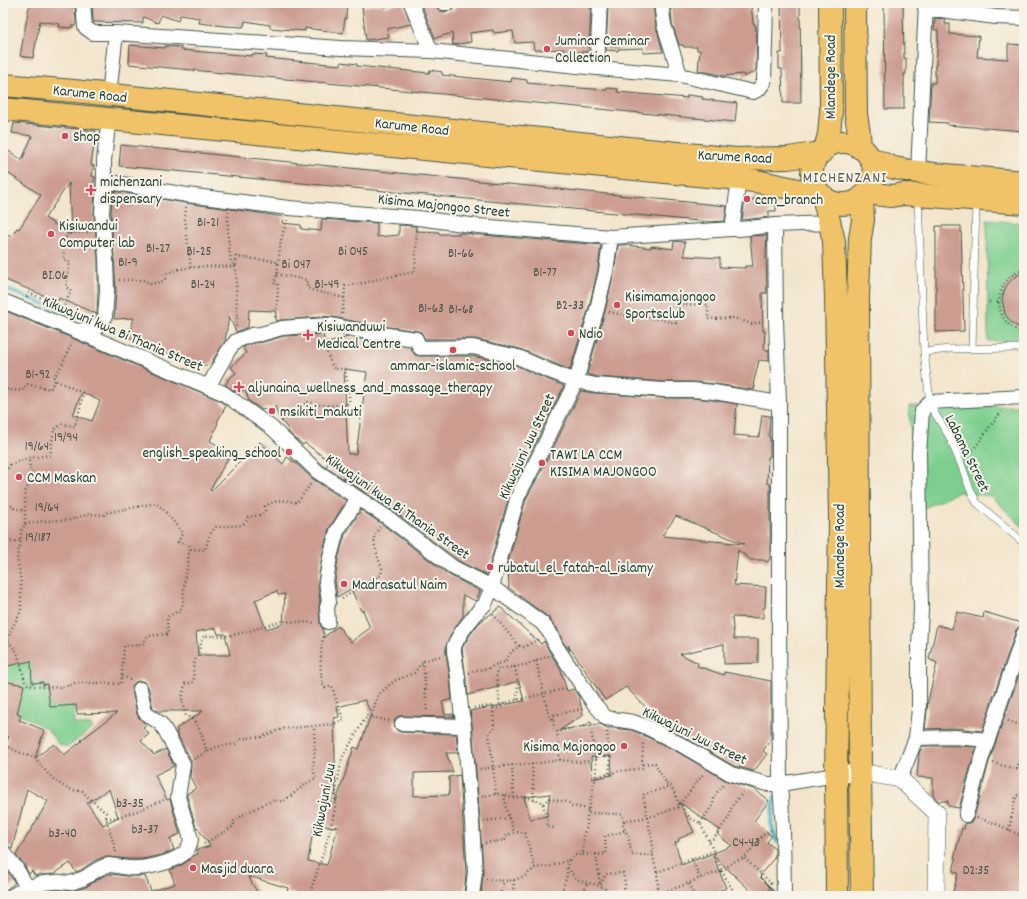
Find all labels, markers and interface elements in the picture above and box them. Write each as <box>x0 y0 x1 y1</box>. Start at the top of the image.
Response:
place label: Juminar Ceminar Collection <box>555 31 650 70</box>
street label: Mlandege Road <box>821 35 843 119</box>
marker: Juminar Ceminar Collection <box>542 44 552 54</box>
street label: Karume Road <box>52 80 128 110</box>
street label: Karume Road <box>374 113 450 143</box>
place label: Shop <box>73 127 100 149</box>
marker: Shop <box>60 131 70 141</box>
street label: Karume Road <box>697 145 773 171</box>
district label: MICHENZANI <box>803 167 887 190</box>
place label: michenzani dispensary <box>100 172 162 211</box>
marker: michenzani dispensary <box>85 184 97 196</box>
street label: Kisima Majongoo Street <box>377 189 511 225</box>
place label: ccm_branch <box>755 190 823 212</box>
marker: ccm_branch <box>742 194 752 204</box>
house number: B1-21 <box>197 214 219 233</box>
place label: Kisiwandui Computer lab <box>59 216 135 255</box>
marker: Kisiwandui Computer lab <box>46 229 56 239</box>
house number: B1-27 <box>146 240 170 259</box>
house number: B1-25 <box>186 243 212 262</box>
house number: Bi 045 <box>338 243 368 262</box>
house number: B1-66 <box>448 245 474 264</box>
house number: B1-9 <box>118 254 138 273</box>
house number: Bi 047 <box>282 256 311 275</box>
house number: B1-77 <box>533 264 557 283</box>
house number: BI.06 <box>42 267 68 286</box>
house number: B1-24 <box>191 276 215 295</box>
house number: B1-49 <box>315 276 339 295</box>
place label: Kisimamajongoo Sportsclub <box>625 287 716 326</box>
street label: Kikwajuni kwa Bi Thania Street <box>39 291 206 379</box>
house number: B2-33 <box>556 297 584 316</box>
house number: B1-63 <box>418 300 444 319</box>
marker: Kisimamajongoo Sportsclub <box>612 300 622 310</box>
house number: B1-68 <box>448 301 474 320</box>
place label: Kisiwanduwi Medical Centre <box>317 317 401 356</box>
place label: Ndio <box>579 324 603 346</box>
marker: Ndio <box>566 328 576 338</box>
marker: Kisiwanduwi Medical Centre <box>302 329 314 341</box>
marker: ammar-islamic-school <box>448 345 458 355</box>
place label: ammar-islamic-school <box>390 356 516 378</box>
house number: B1-92 <box>25 366 51 385</box>
place label: aljunaina_wellness_and_massage_therapy <box>248 378 493 400</box>
marker: aljunaina_wellness_and_massage_therapy <box>233 381 245 393</box>
street label: Kikwajuni Juu Street <box>494 390 562 503</box>
place label: msikiti_makuti <box>280 402 362 424</box>
marker: msikiti_makuti <box>267 406 277 416</box>
street label: Labama Street <box>938 411 995 497</box>
house number: 19/94 <box>54 429 78 448</box>
house number: 19/64 <box>25 438 49 457</box>
place label: english_speaking_school <box>142 443 281 465</box>
place label: TAWI LA CCM KISIMA MAJONGOO <box>550 445 657 484</box>
marker: english_speaking_school <box>284 447 294 457</box>
street label: Kikwajuni kwa Bi Thania Street <box>320 449 474 566</box>
marker: TAWI LA CCM KISIMA MAJONGOO <box>537 458 547 468</box>
place label: CCM Maskan <box>27 468 96 490</box>
marker: CCM Maskan <box>14 472 24 482</box>
house number: 19/64 <box>35 499 59 518</box>
street label: Mlandege Road <box>830 504 852 588</box>
house number: 19/187 <box>25 529 51 548</box>
place label: rubatul_el_fatah-al_islamy <box>498 558 654 580</box>
marker: rubatul_el_fatah-al_islamy <box>485 562 495 572</box>
place label: Madrasatul Naim <box>352 575 447 597</box>
marker: Madrasatul Naim <box>339 579 349 589</box>
street label: Kikwajuni Juu Street <box>638 702 751 772</box>
place label: Kisima Majongoo <box>523 737 616 759</box>
marker: Kisima Majongoo <box>619 741 629 751</box>
street label: Kikwajuni Juu <box>307 762 343 839</box>
house number: b3-35 <box>116 795 144 814</box>
house number: b3-37 <box>132 821 158 840</box>
house number: b3-40 <box>49 825 77 844</box>
house number: C4-43 <box>732 834 760 853</box>
place label: Masjid duara <box>201 859 274 881</box>
house number: D2:35 <box>963 862 989 881</box>
marker: Masjid duara <box>188 863 198 873</box>

